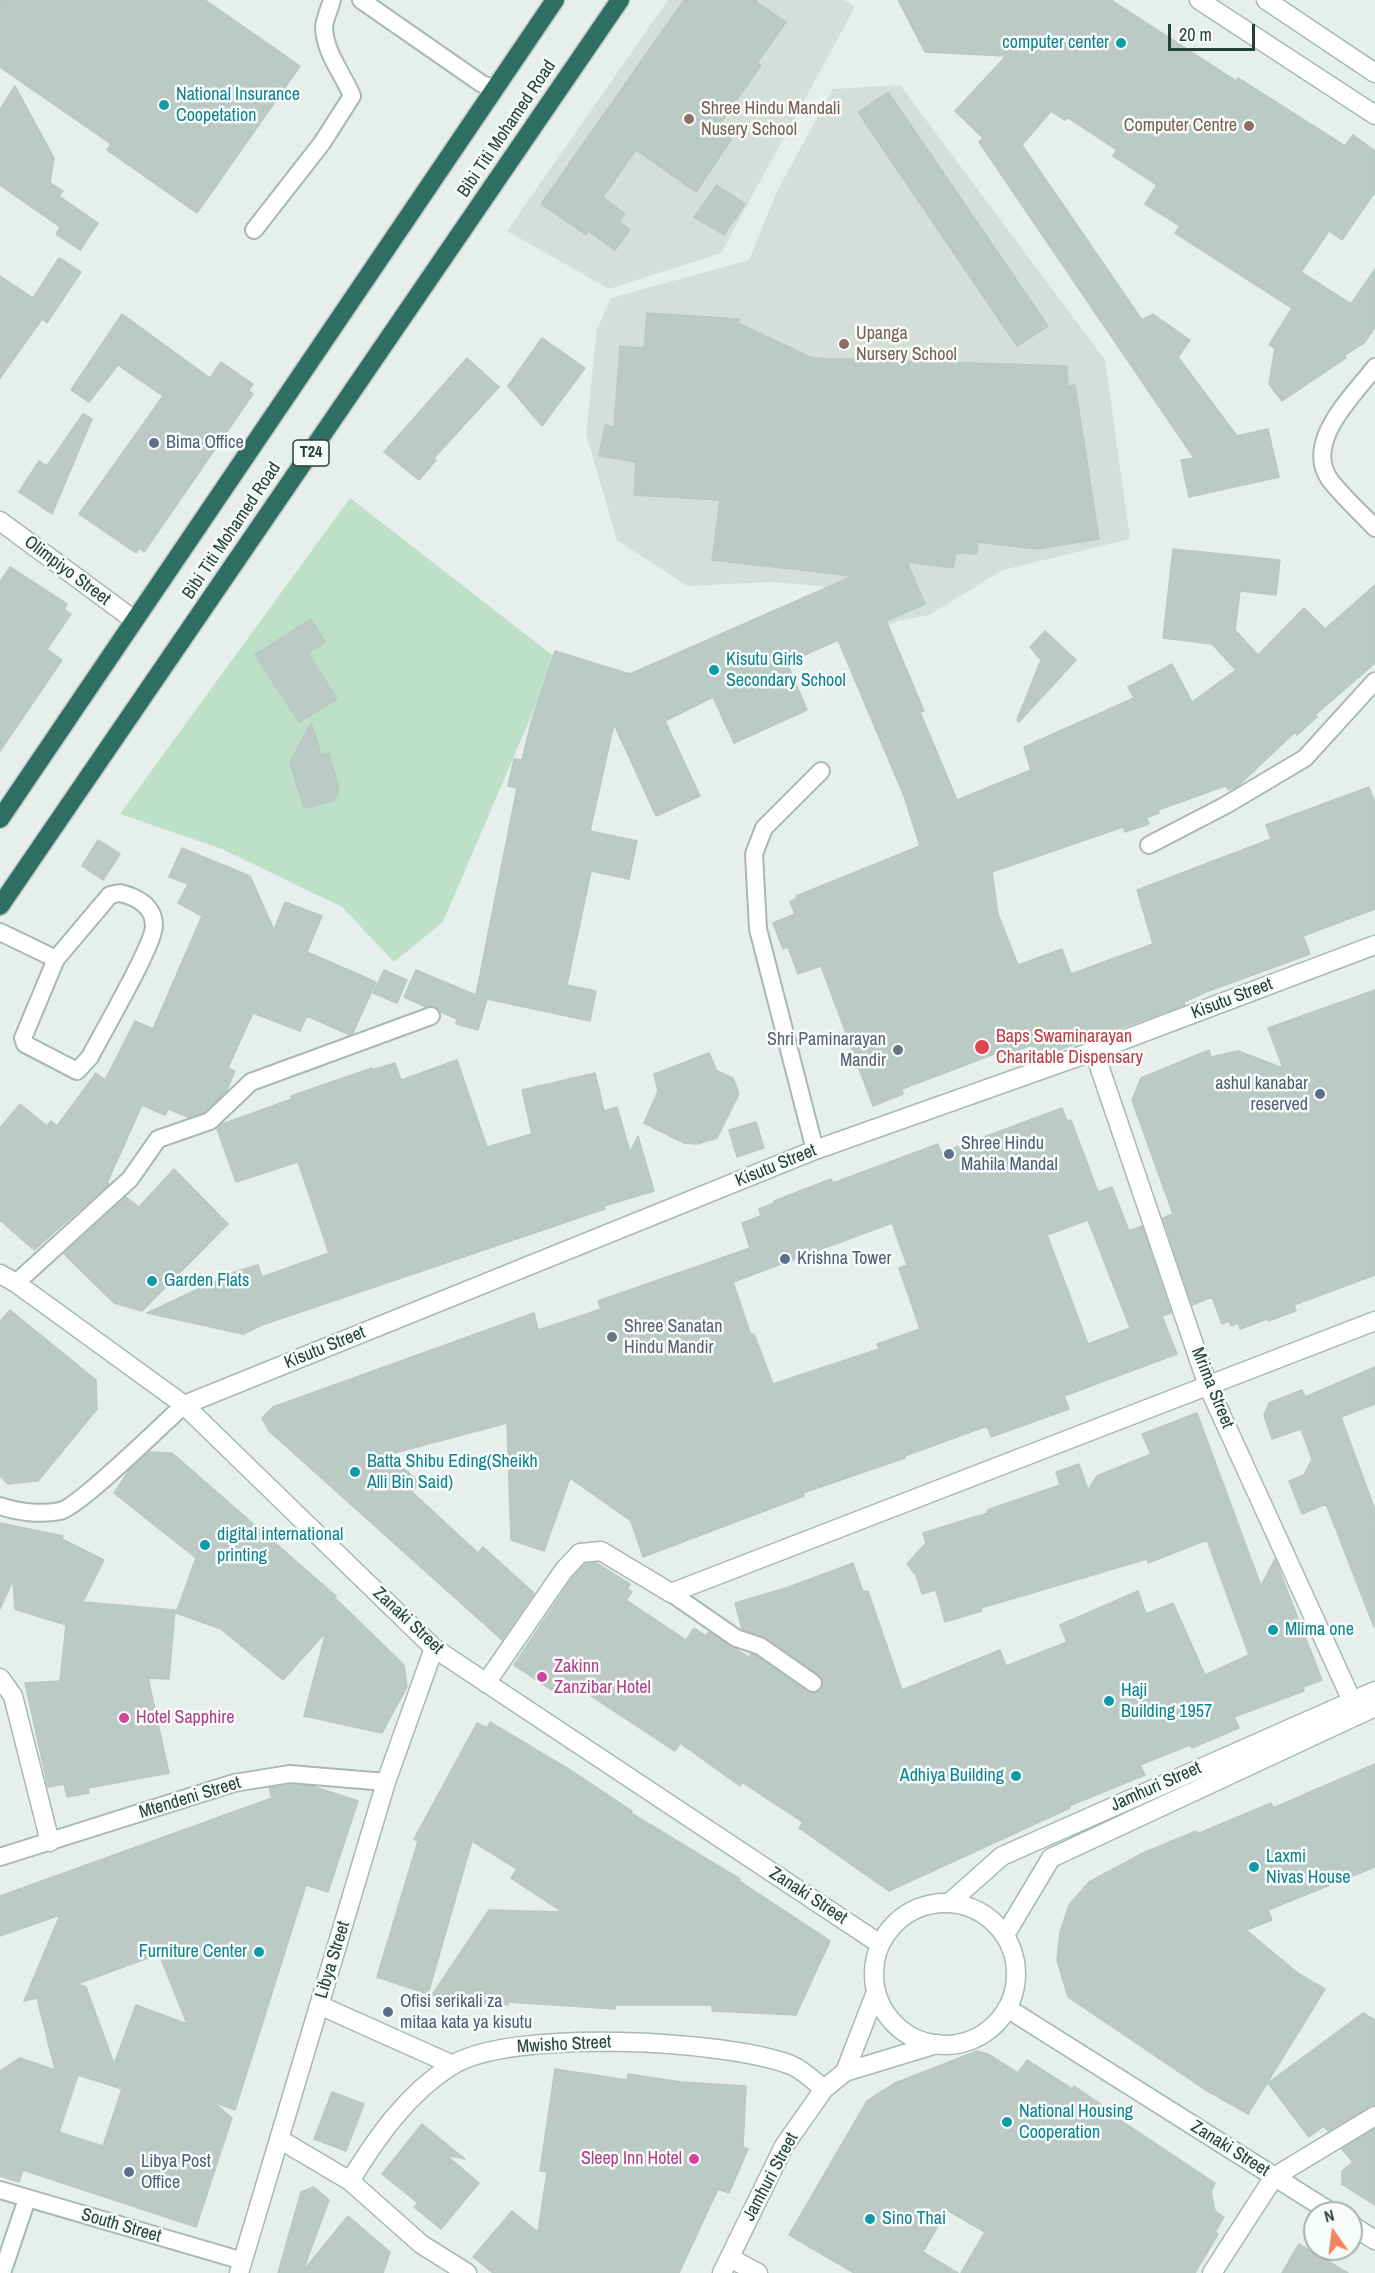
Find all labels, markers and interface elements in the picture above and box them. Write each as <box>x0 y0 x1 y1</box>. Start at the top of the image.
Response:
scale bar <box>1171 12 1258 50</box>
text: 20 m <box>1179 22 1212 47</box>
place label: computer center <box>1002 32 1109 54</box>
marker: computer center <box>1114 36 1128 50</box>
street label: Bibi Titi Mohamed Road <box>453 56 561 202</box>
place label: National Insurance Coopetation <box>176 84 300 127</box>
marker: National Insurance Coopetation <box>157 98 171 112</box>
place label: Shree Hindu Mandali Nusery School <box>701 98 840 140</box>
marker: Shree Hindu Mandali Nusery School <box>682 112 696 126</box>
place label: Computer Centre <box>1124 115 1237 137</box>
marker: Computer Centre <box>1242 119 1256 133</box>
place label: Upanga Nursery School <box>856 323 957 366</box>
marker: Upanga Nursery School <box>837 337 851 351</box>
place label: Bima Office <box>166 432 244 454</box>
marker: Bima Office <box>147 436 161 450</box>
road number: T24 <box>293 440 329 466</box>
street label: Bibi Titi Mohamed Road <box>178 458 286 604</box>
street label: Olimpiyo Street <box>20 532 114 610</box>
place label: Kisutu Girls Secondary School <box>726 649 846 692</box>
marker: Kisutu Girls Secondary School <box>707 663 721 677</box>
street label: Kisutu Street <box>1188 974 1276 1024</box>
place label: Baps Swaminarayan Charitable Dispensary <box>996 1026 1143 1068</box>
place label: Shri Paminarayan Mandir <box>767 1029 886 1072</box>
marker: Baps Swaminarayan Charitable Dispensary <box>973 1038 991 1056</box>
marker: Shri Paminarayan Mandir <box>891 1043 905 1057</box>
place label: ashul kanabar reserved <box>1215 1073 1308 1116</box>
marker: ashul kanabar reserved <box>1313 1087 1327 1101</box>
place label: Shree Hindu Mahila Mandal <box>961 1133 1058 1176</box>
street label: Kisutu Street <box>732 1140 820 1192</box>
marker: Shree Hindu Mahila Mandal <box>942 1147 956 1161</box>
place label: Krishna Tower <box>797 1248 891 1270</box>
marker: Krishna Tower <box>778 1252 792 1266</box>
place label: Garden Flats <box>164 1270 249 1292</box>
marker: Garden Flats <box>145 1274 159 1288</box>
place label: Shree Sanatan Hindu Mandir <box>624 1316 722 1358</box>
street label: Kisutu Street <box>281 1322 369 1374</box>
marker: Shree Sanatan Hindu Mandir <box>605 1330 619 1344</box>
street label: Mrima Street <box>1186 1344 1238 1432</box>
place label: Batta Shibu Eding(Sheikh Alli Bin Said) <box>367 1451 538 1494</box>
marker: Batta Shibu Eding(Sheikh Alli Bin Said) <box>348 1465 362 1479</box>
place label: digital international printing <box>217 1524 343 1567</box>
marker: digital international printing <box>198 1538 212 1552</box>
street label: Zanaki Street <box>368 1583 448 1659</box>
place label: Mlima one <box>1285 1619 1354 1641</box>
marker: Mlima one <box>1266 1623 1280 1637</box>
place label: Zakinn Zanzibar Hotel <box>554 1656 651 1698</box>
marker: Zakinn Zanzibar Hotel <box>535 1670 549 1684</box>
place label: Haji Building 1957 <box>1121 1680 1212 1722</box>
marker: Haji Building 1957 <box>1102 1694 1116 1708</box>
place label: Hotel Sapphire <box>136 1707 234 1729</box>
marker: Hotel Sapphire <box>117 1711 131 1725</box>
street label: Jamhuri Street <box>1107 1757 1205 1817</box>
place label: Adhiya Building <box>900 1765 1004 1787</box>
marker: Adhiya Building <box>1009 1769 1023 1783</box>
street label: Mtendeni Street <box>137 1772 243 1824</box>
place label: Laxmi Nivas House <box>1266 1846 1350 1888</box>
marker: Laxmi Nivas House <box>1247 1860 1261 1874</box>
street label: Zanaki Street <box>765 1863 851 1929</box>
street label: Libya Street <box>311 1919 355 2001</box>
place label: Furniture Center <box>139 1941 247 1963</box>
marker: Furniture Center <box>252 1945 266 1959</box>
place label: Ofisi serikali za mitaa kata ya kisutu <box>400 1991 532 2034</box>
marker: Ofisi serikali za mitaa kata ya kisutu <box>381 2005 395 2019</box>
street label: Mwisho Street <box>516 2032 612 2058</box>
place label: National Housing Cooperation <box>1019 2101 1133 2144</box>
marker: National Housing Cooperation <box>1000 2115 1014 2129</box>
street label: Zanaki Street <box>1187 2116 1273 2182</box>
street label: Jamhuri Street <box>739 2129 803 2225</box>
place label: Sleep Inn Hotel <box>581 2148 682 2170</box>
place label: Libya Post Office <box>141 2151 211 2194</box>
marker: Sleep Inn Hotel <box>687 2152 701 2166</box>
marker: Libya Post Office <box>122 2165 136 2179</box>
north arrow <box>1303 2201 1363 2261</box>
street label: South Street <box>79 2204 163 2248</box>
text: N <box>1322 2204 1336 2227</box>
place label: Sino Thai <box>882 2208 946 2230</box>
marker: Sino Thai <box>863 2212 877 2226</box>

